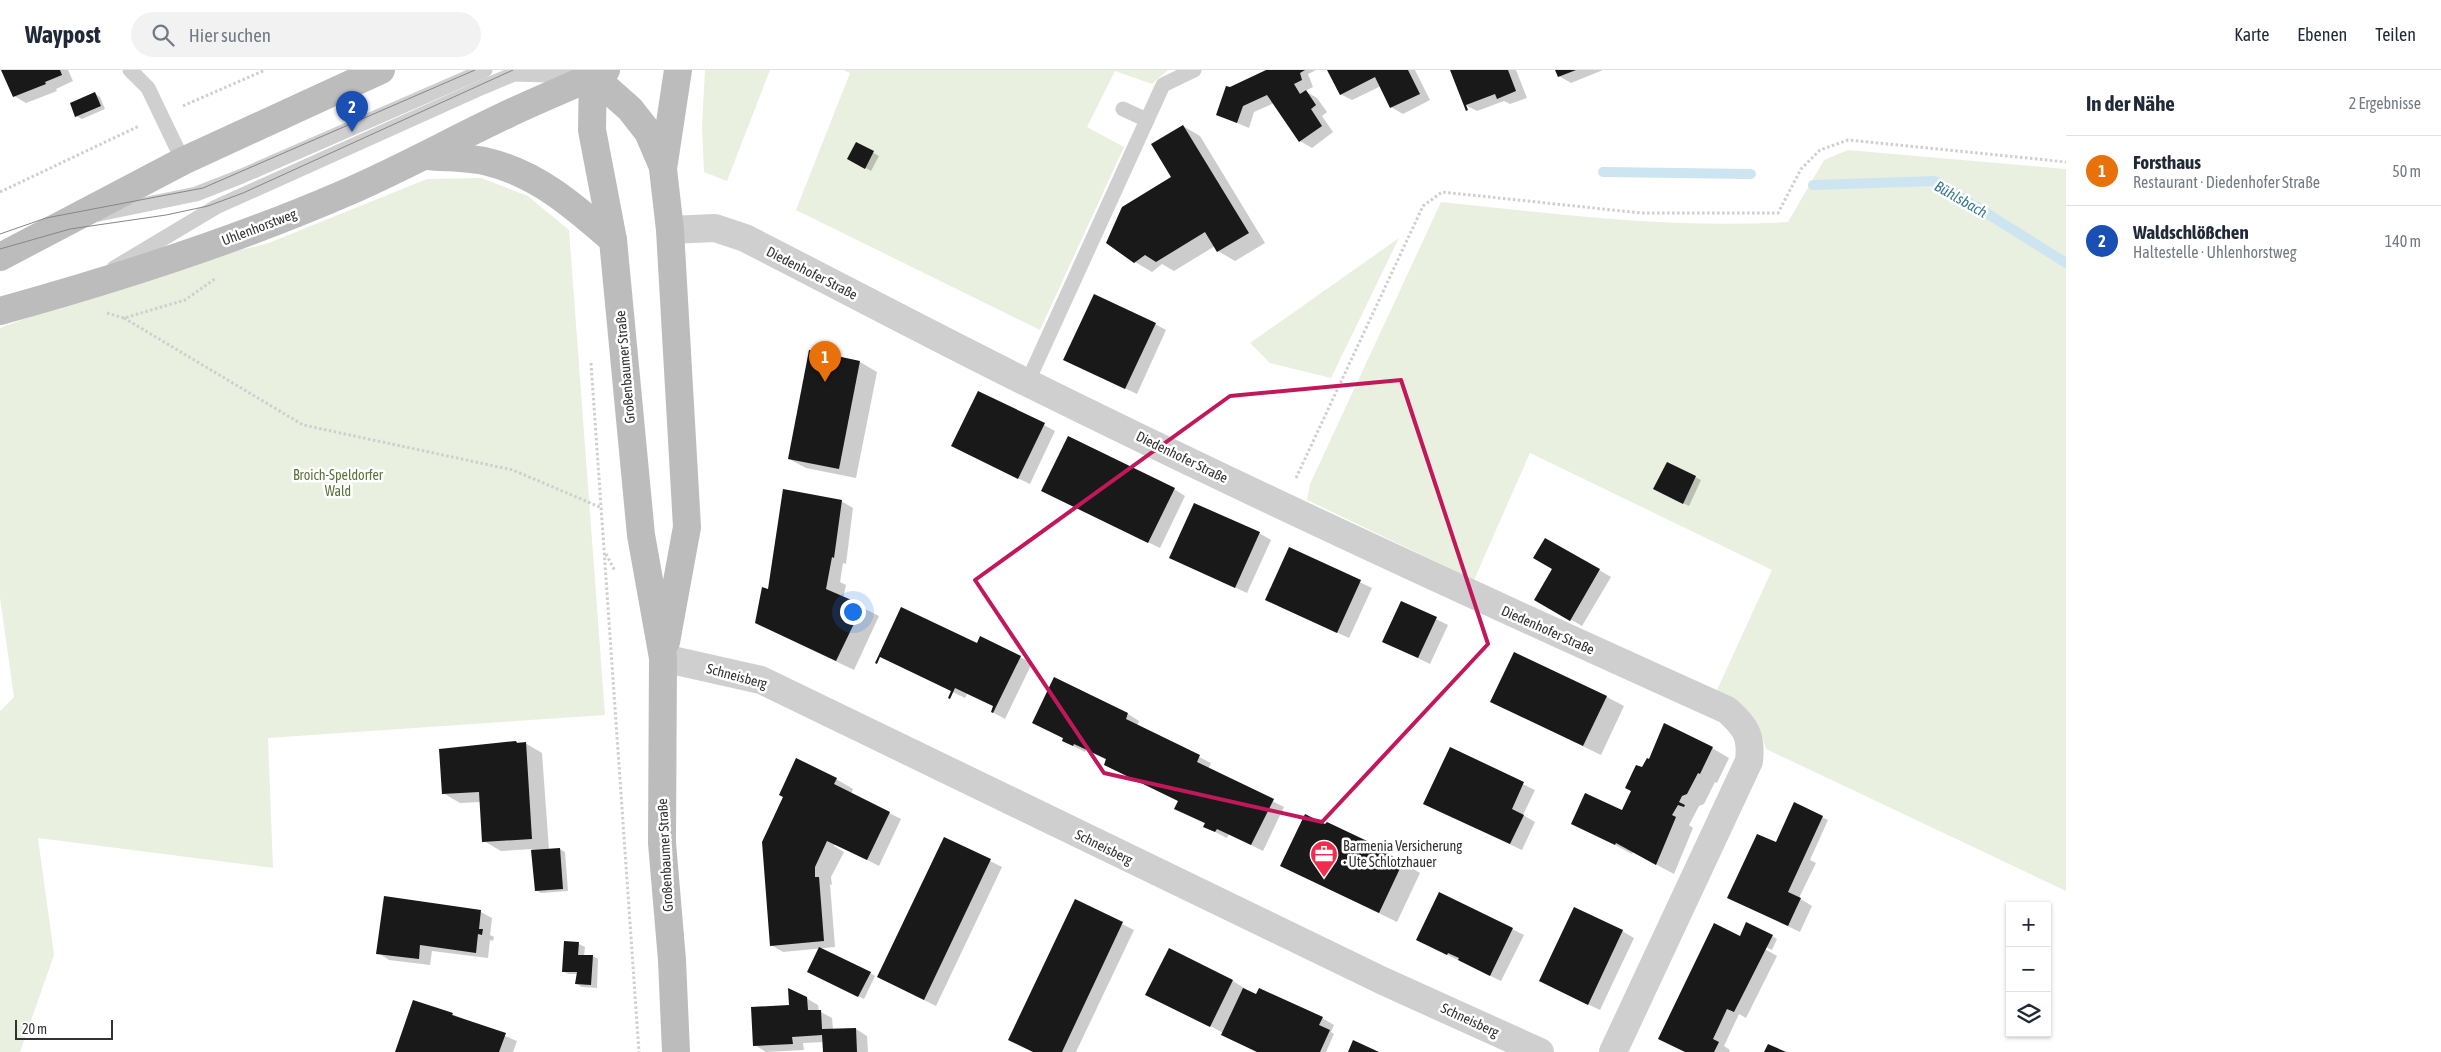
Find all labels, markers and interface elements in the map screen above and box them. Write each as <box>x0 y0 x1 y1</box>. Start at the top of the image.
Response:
search box <box>131 12 481 57</box>
text: Waypost <box>25 21 101 48</box>
icon: search <box>149 21 177 49</box>
text: Hier suchen <box>189 24 271 46</box>
text: Karte <box>2234 24 2269 45</box>
text: Ebenen <box>2297 24 2347 45</box>
text: Teilen <box>2375 24 2416 45</box>
pin: 2 <box>336 91 368 132</box>
text: In der Nähe <box>2086 91 2175 115</box>
text: 2 Ergebnisse <box>2349 94 2421 112</box>
text: Forsthaus <box>2133 151 2201 173</box>
text: 1 <box>2098 162 2106 180</box>
text: 50 m <box>2392 162 2421 180</box>
text: Restaurant · Diedenhofer Straße <box>2133 173 2320 191</box>
water label: Bühlsbach <box>1932 177 1990 221</box>
street label: Uhlenhorstweg <box>219 205 299 249</box>
text: Waldschlößchen <box>2133 221 2249 243</box>
text: 2 <box>2098 232 2106 250</box>
text: 140 m <box>2385 232 2421 250</box>
street label: Diedenhofer Straße <box>764 243 860 303</box>
text: Haltestelle · Uhlenhorstweg <box>2133 243 2297 261</box>
street label: Großenbaumer Straße <box>612 310 638 424</box>
pin: 1 <box>809 341 841 382</box>
street label: Diedenhofer Straße <box>1134 428 1230 486</box>
park label: Broich-Speldorfer Wald <box>293 467 384 499</box>
your location <box>840 599 866 625</box>
street label: Diedenhofer Straße <box>1499 602 1597 658</box>
street label: Schneisberg <box>705 660 769 692</box>
street label: Großenbaumer Straße <box>654 798 676 912</box>
street label: Schneisberg <box>1073 826 1135 868</box>
place label: Barmenia Versicherung - Ute Schlotzhauer <box>1343 838 1462 870</box>
office icon: Barmenia Versicherung - Ute Schlotzhauer <box>1309 839 1339 878</box>
map controls <box>2006 902 2051 1037</box>
button: + <box>2006 902 2051 947</box>
button: − <box>2006 947 2051 992</box>
button: layers <box>2006 992 2051 1037</box>
street label: Schneisberg <box>1439 1000 1501 1040</box>
scale bar <box>15 1017 112 1040</box>
text: 20 m <box>22 1021 47 1037</box>

